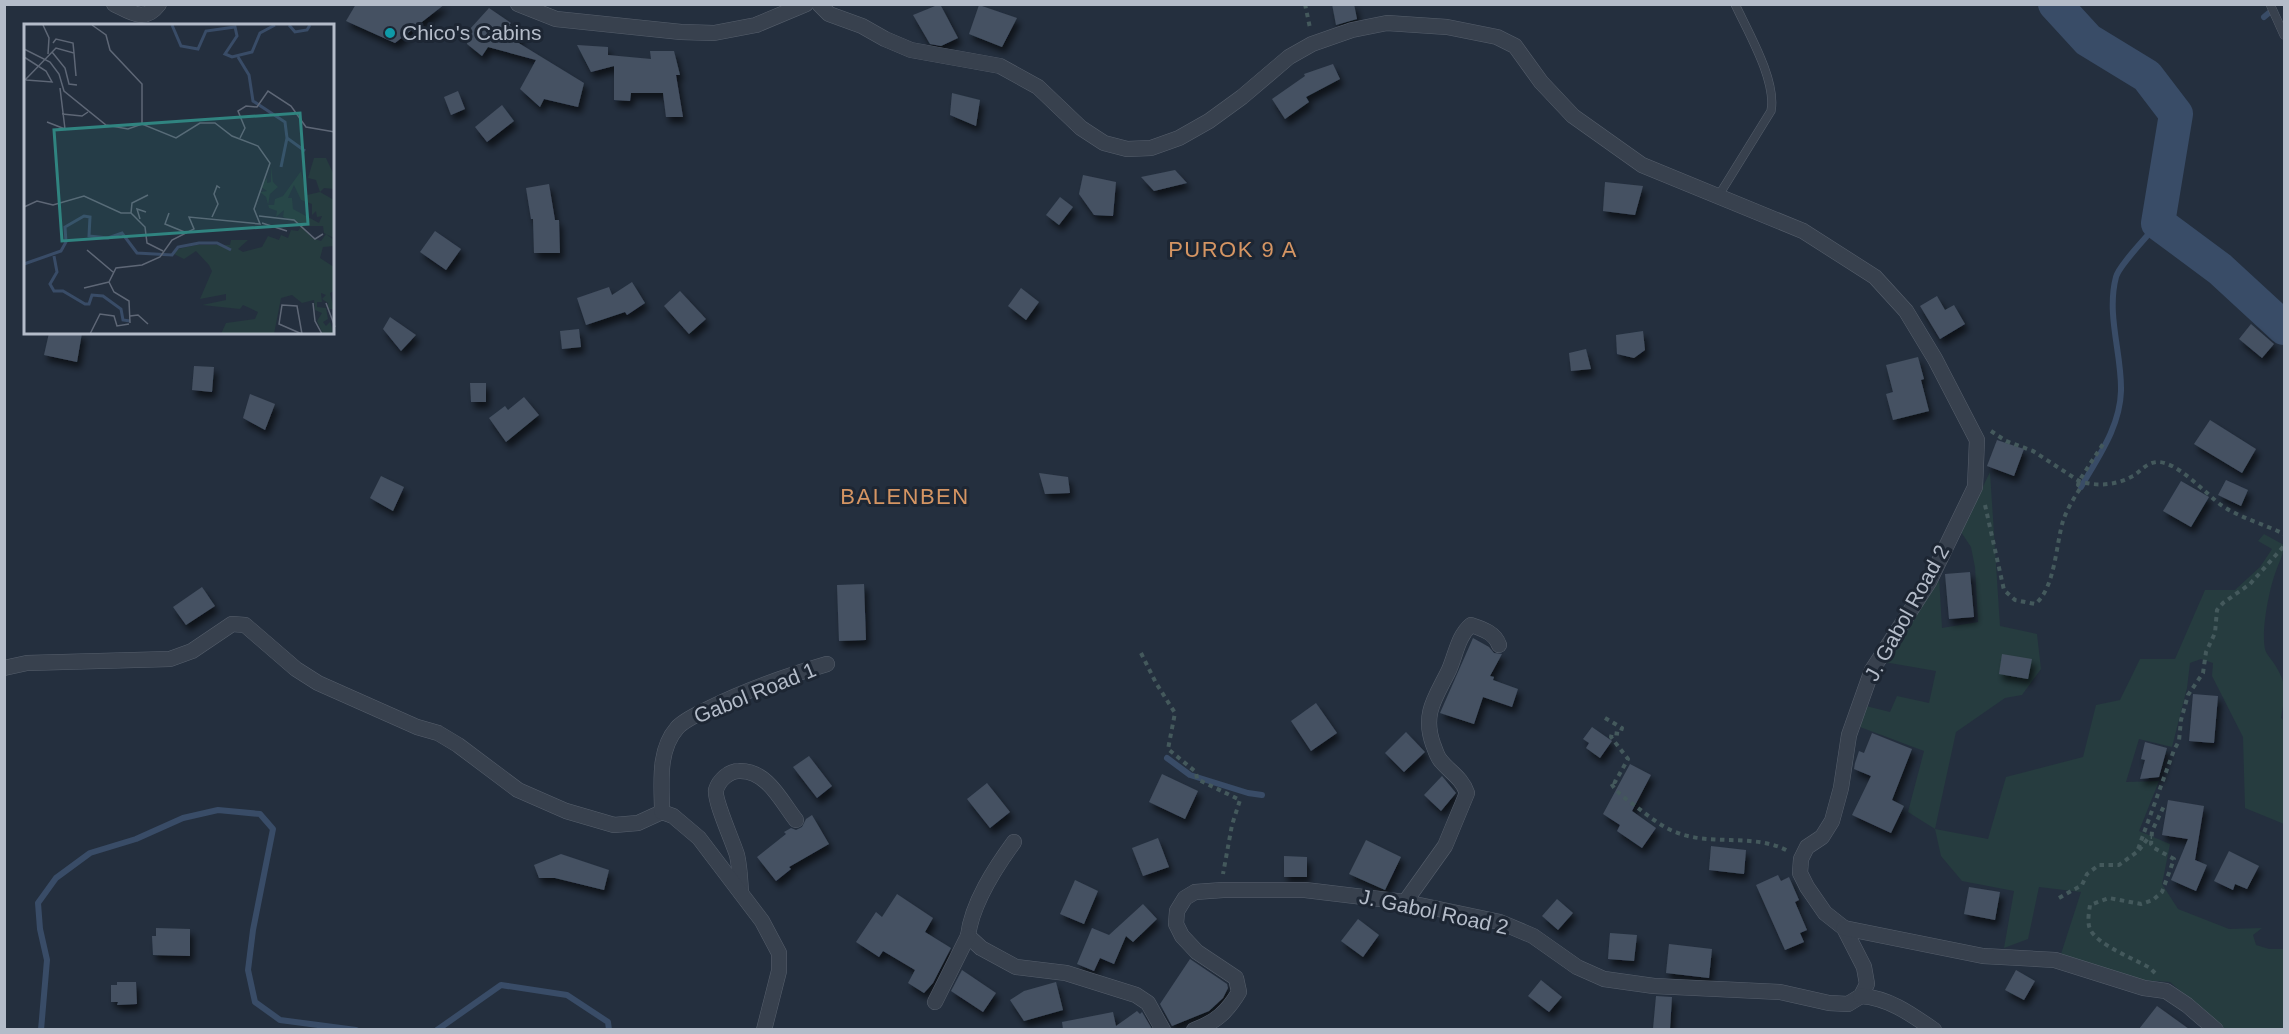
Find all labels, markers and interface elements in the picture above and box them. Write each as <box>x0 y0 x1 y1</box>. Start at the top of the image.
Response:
place label: Chico's Cabins <box>402 21 541 44</box>
inset map <box>24 24 334 334</box>
marker: Chico's Cabins <box>383 26 397 40</box>
district label: PUROK 9 A <box>1168 237 1298 262</box>
district label: BALENBEN <box>840 484 970 509</box>
street label: J. Gabol Road 2 <box>1860 541 1953 685</box>
street label: Gabol Road 1 <box>690 658 819 727</box>
street label: J. Gabol Road 2 <box>1357 884 1511 939</box>

